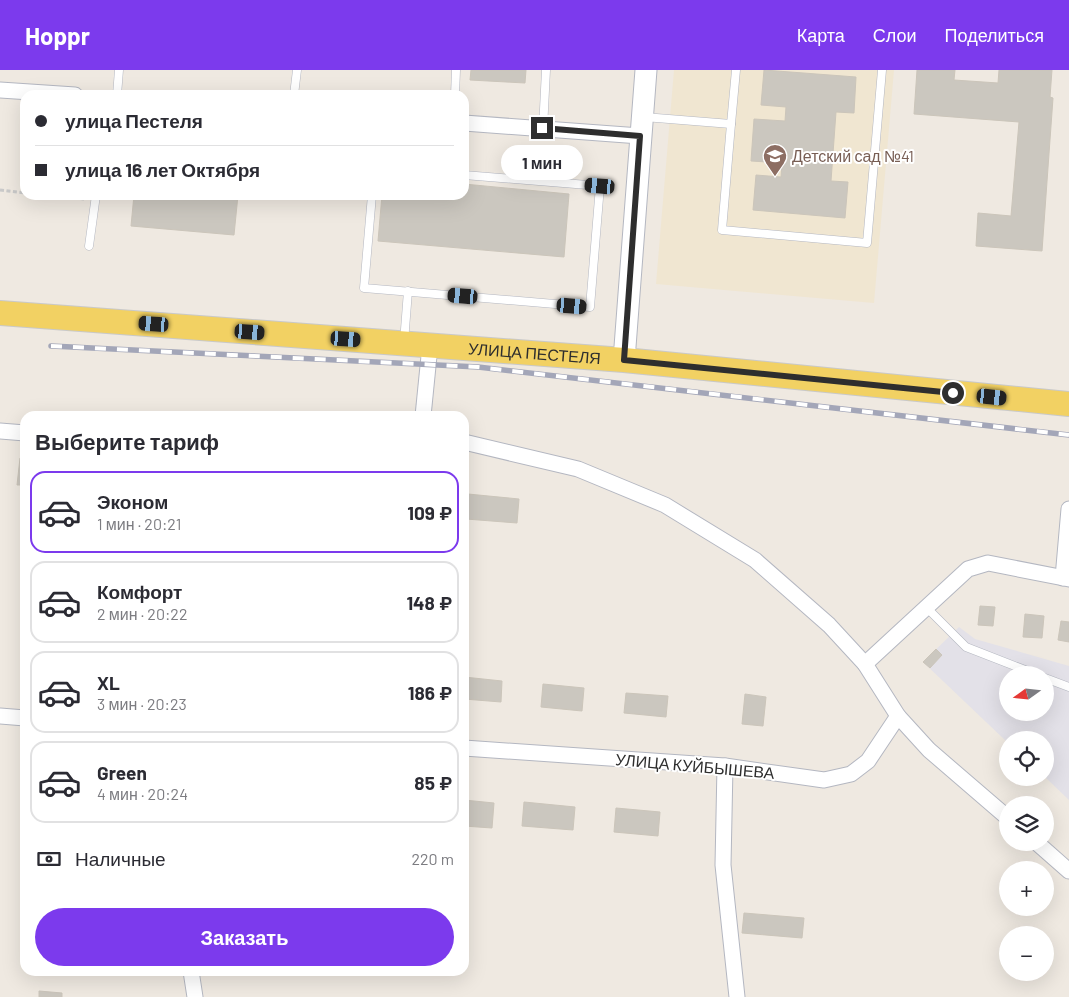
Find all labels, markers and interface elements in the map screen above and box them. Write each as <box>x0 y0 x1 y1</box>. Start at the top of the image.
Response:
text: Hoppr <box>25 21 90 50</box>
text: Карта <box>797 24 845 46</box>
text: Слои <box>873 24 917 46</box>
text: Поделиться <box>945 24 1044 46</box>
text: улица Пестеля <box>65 109 203 132</box>
route end <box>531 117 553 139</box>
school or university icon: Детский сад №41 <box>762 143 788 177</box>
callout: 1 мин <box>501 146 583 180</box>
place label: Детский сад №41 <box>792 146 914 165</box>
text: 1 мин <box>522 153 562 172</box>
text: улица 16 лет Октября <box>65 158 260 181</box>
car <box>584 177 615 195</box>
car <box>447 287 478 305</box>
car <box>556 297 587 315</box>
car <box>138 315 169 333</box>
car <box>234 323 265 341</box>
car <box>330 330 361 348</box>
street label: УЛИЦА ПЕСТЕЛЯ <box>467 338 602 367</box>
route start <box>942 382 964 404</box>
car <box>976 388 1007 406</box>
text: Выберите тариф <box>35 428 219 454</box>
icon: car <box>37 490 82 535</box>
text: Эконом <box>97 490 168 513</box>
text: 109 ₽ <box>407 501 452 524</box>
text: 1 мин · 20:21 <box>97 514 181 533</box>
icon: car <box>37 580 82 625</box>
text: Комфорт <box>97 580 182 603</box>
text: 148 ₽ <box>406 591 452 614</box>
text: 2 мин · 20:22 <box>97 604 188 623</box>
north arrow <box>999 666 1054 721</box>
map controls <box>999 666 1054 981</box>
icon: car <box>37 670 82 715</box>
text: XL <box>97 671 120 694</box>
text: 186 ₽ <box>408 681 452 704</box>
text: 3 мин · 20:23 <box>97 694 187 713</box>
button: locate <box>999 731 1054 786</box>
street label: УЛИЦА КУЙБЫШЕВА <box>615 749 776 782</box>
icon: car <box>37 760 82 805</box>
text: Green <box>97 761 147 784</box>
text: 85 ₽ <box>414 771 452 794</box>
text: 4 мин · 20:24 <box>97 784 188 803</box>
button: layers <box>999 796 1054 851</box>
icon: cash <box>35 845 63 873</box>
text: Наличные <box>75 847 166 870</box>
text: 220 m <box>411 849 454 868</box>
button: + <box>999 861 1054 916</box>
button: Заказать <box>35 908 454 966</box>
button: − <box>999 926 1054 981</box>

